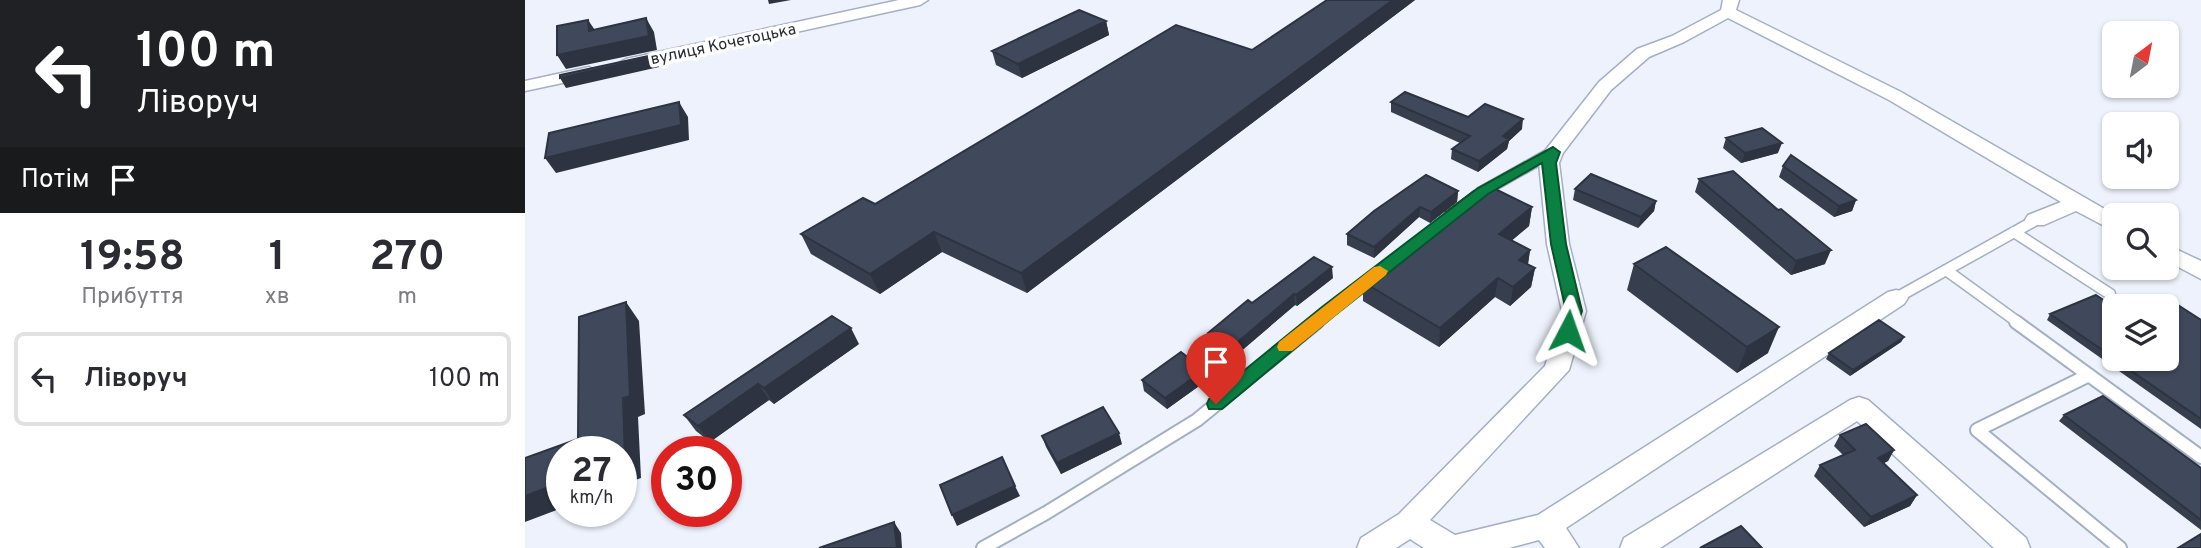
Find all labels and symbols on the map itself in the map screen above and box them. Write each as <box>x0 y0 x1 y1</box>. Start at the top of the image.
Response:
street label: вулиця Кочетоцька <box>649 20 798 70</box>
north arrow <box>2102 21 2179 98</box>
position arrow <box>1531 294 1605 368</box>
pin <box>1186 332 1246 404</box>
speed limit sign: 30 <box>651 436 742 527</box>

